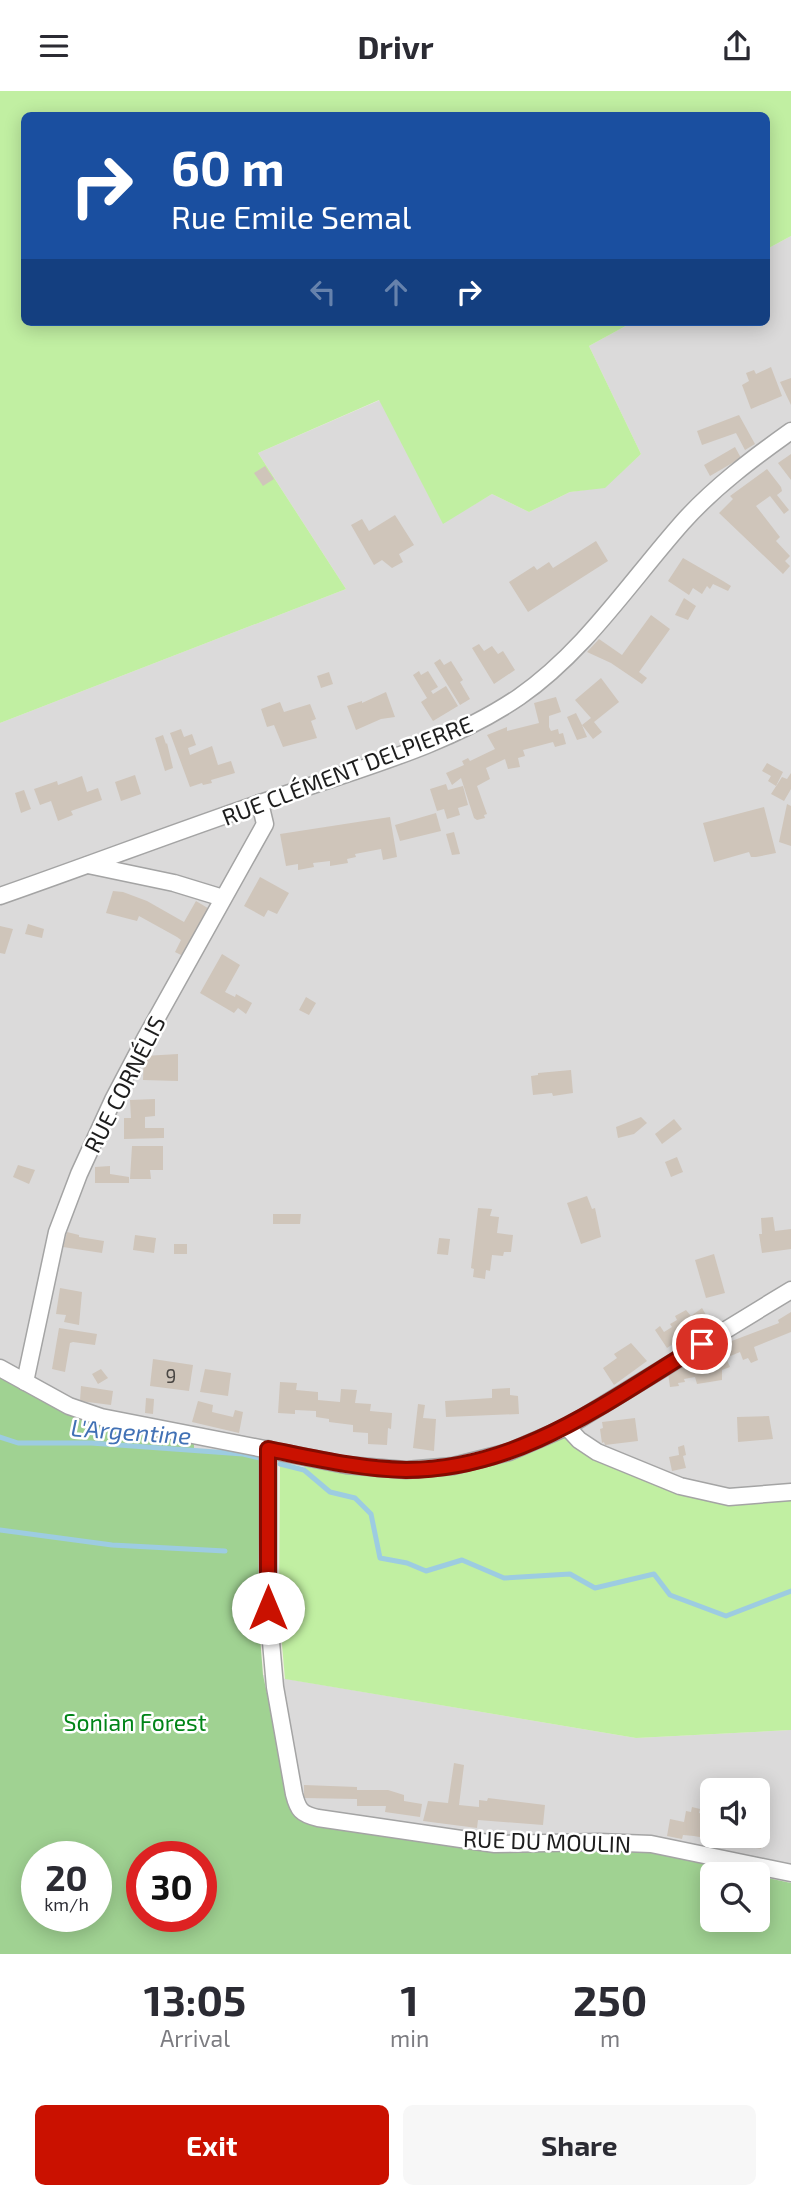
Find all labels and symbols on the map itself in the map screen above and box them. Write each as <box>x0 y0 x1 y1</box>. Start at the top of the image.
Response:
street label: RUE CLÉMENT DELPIERRE <box>218 709 476 831</box>
street label: RUE CORNÉLIS <box>78 1011 170 1157</box>
pin <box>672 1314 732 1374</box>
house number: 9 <box>166 1364 176 1387</box>
water label: L'Argentine <box>70 1412 192 1450</box>
position arrow <box>231 1571 305 1645</box>
park label: Sonian Forest <box>64 1708 207 1736</box>
street label: RUE DU MOULIN <box>462 1824 632 1858</box>
speed limit sign: 30 <box>126 1841 217 1932</box>

